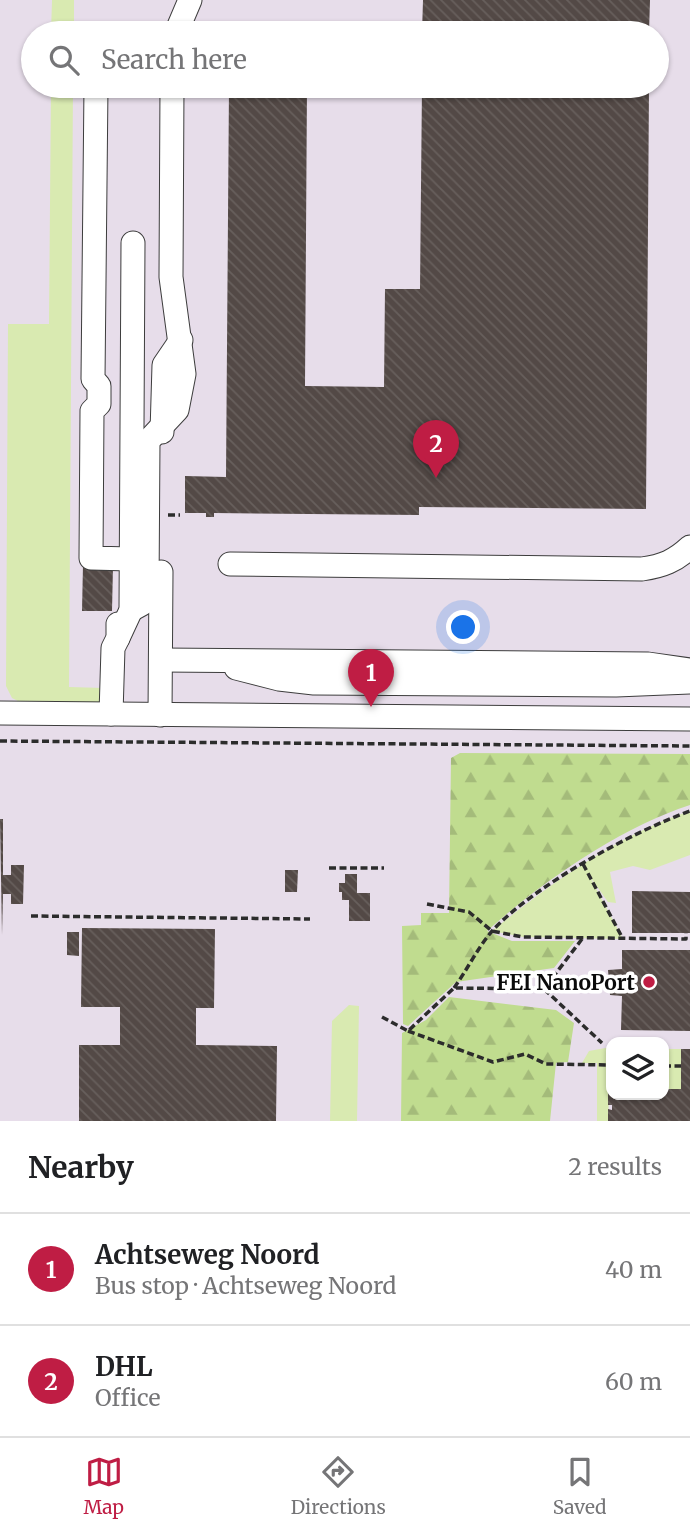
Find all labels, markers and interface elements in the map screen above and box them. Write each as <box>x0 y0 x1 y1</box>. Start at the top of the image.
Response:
search box <box>21 21 669 98</box>
icon: search <box>45 41 83 79</box>
text: Search here <box>101 43 247 76</box>
pin: 2 <box>413 420 459 478</box>
your location <box>446 610 480 644</box>
pin: 1 <box>348 649 394 707</box>
place label: FEI NanoPort <box>496 969 636 996</box>
marker: FEI NanoPort <box>641 974 657 990</box>
map controls <box>606 1037 669 1100</box>
button: layers <box>606 1037 669 1100</box>
text: Nearby <box>28 1148 134 1186</box>
text: 2 results <box>568 1152 662 1181</box>
text: Achtseweg Noord <box>95 1238 320 1271</box>
text: 1 <box>46 1255 56 1284</box>
text: 40 m <box>605 1255 662 1284</box>
text: Bus stop · Achtseweg Noord <box>95 1271 396 1300</box>
text: DHL <box>95 1350 152 1383</box>
text: 2 <box>44 1367 58 1396</box>
text: 60 m <box>605 1367 662 1396</box>
text: Office <box>95 1383 160 1412</box>
tab: Map <box>83 1453 124 1519</box>
tab: Directions <box>291 1453 386 1519</box>
tab: Saved <box>553 1453 607 1519</box>

